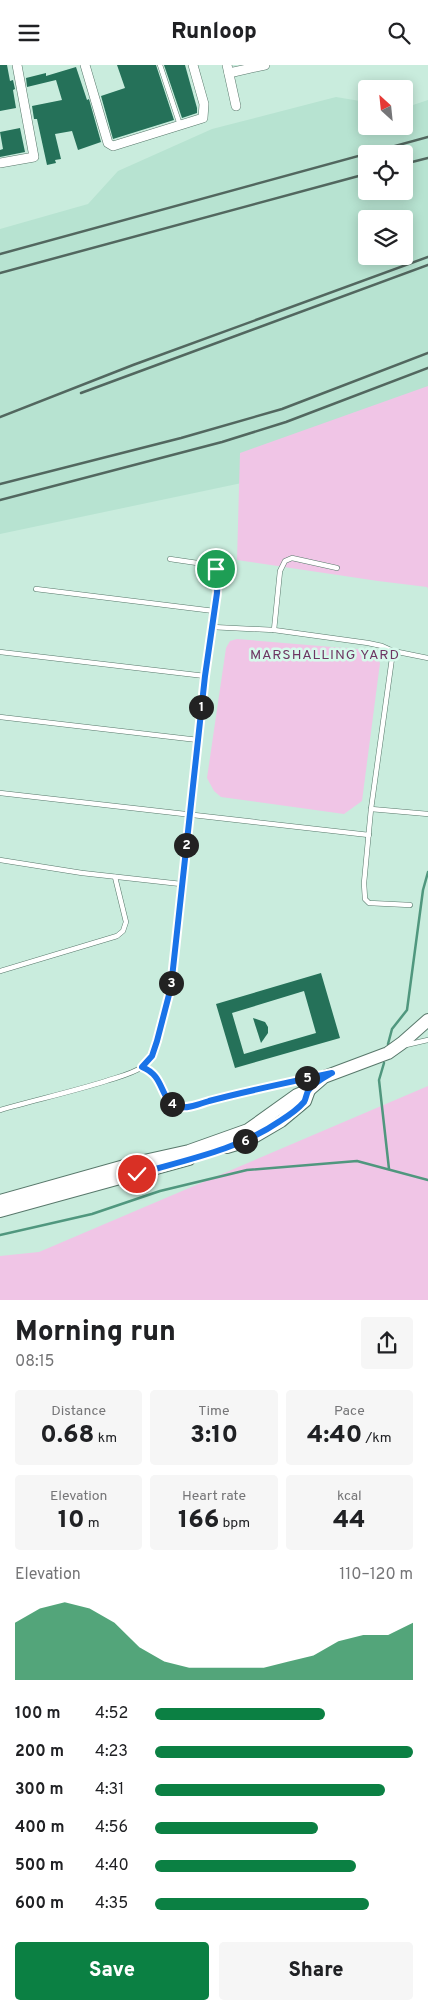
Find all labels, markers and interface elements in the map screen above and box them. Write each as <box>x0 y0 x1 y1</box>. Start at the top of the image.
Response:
icon: menu <box>15 19 43 47</box>
text: Runloop <box>171 19 257 46</box>
icon: search <box>385 19 413 47</box>
north arrow <box>358 80 412 135</box>
map controls <box>358 80 413 265</box>
button: locate <box>358 145 413 200</box>
button: layers <box>358 210 413 265</box>
pin <box>195 548 237 590</box>
icon: arrive <box>202 555 230 583</box>
district label: MARSHALLING YARD <box>250 647 400 664</box>
pin: 1 <box>188 695 214 719</box>
text: 1 <box>199 699 204 716</box>
pin: 2 <box>174 833 198 857</box>
text: 2 <box>182 837 191 854</box>
pin: 3 <box>158 971 184 995</box>
text: 3 <box>167 975 176 992</box>
pin: 5 <box>294 1065 320 1091</box>
text: 5 <box>303 1070 312 1087</box>
pin: 4 <box>160 1091 184 1117</box>
text: 4 <box>168 1096 177 1113</box>
pin: 6 <box>232 1129 258 1153</box>
text: 6 <box>241 1133 250 1150</box>
pin <box>116 1153 158 1195</box>
icon: check <box>123 1160 151 1188</box>
text: Morning run <box>15 1315 176 1351</box>
button: share <box>361 1317 413 1369</box>
text: 08:15 <box>15 1352 55 1372</box>
text: Distance <box>51 1403 106 1420</box>
text: Time <box>198 1403 230 1420</box>
text: Pace <box>334 1403 365 1420</box>
text: 0.68 <box>40 1420 94 1452</box>
text: 3:10 <box>190 1420 238 1452</box>
text: 4:40 <box>307 1420 362 1452</box>
text: km <box>94 1430 117 1447</box>
text: /km <box>362 1430 392 1447</box>
text: Elevation <box>50 1488 107 1505</box>
text: Heart rate <box>182 1488 246 1505</box>
text: kcal <box>337 1488 362 1505</box>
text: 10 <box>58 1505 84 1537</box>
text: 166 <box>178 1505 219 1537</box>
text: 44 <box>333 1505 366 1537</box>
text: m <box>84 1515 100 1532</box>
text: bpm <box>219 1515 250 1532</box>
text: Elevation <box>15 1565 81 1585</box>
text: 110–120 m <box>339 1565 413 1585</box>
text: 100 m <box>15 1704 61 1724</box>
text: 4:52 <box>95 1704 128 1724</box>
text: 200 m <box>15 1742 64 1762</box>
text: 4:23 <box>95 1742 128 1762</box>
text: 300 m <box>15 1780 63 1800</box>
text: 4:31 <box>95 1780 124 1800</box>
text: 400 m <box>15 1818 64 1838</box>
text: 4:56 <box>95 1818 128 1838</box>
text: 500 m <box>15 1856 64 1876</box>
text: 4:40 <box>95 1856 129 1876</box>
text: 600 m <box>15 1894 64 1914</box>
text: 4:35 <box>95 1894 128 1914</box>
button: Save <box>15 1942 209 2000</box>
button: Share <box>219 1942 413 2000</box>

